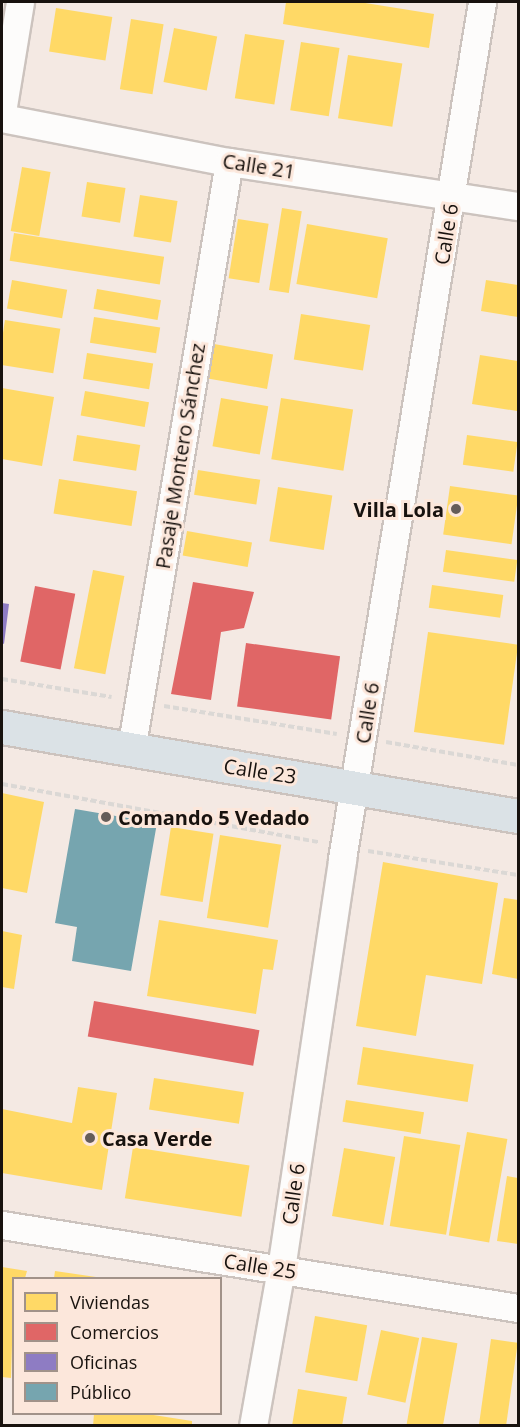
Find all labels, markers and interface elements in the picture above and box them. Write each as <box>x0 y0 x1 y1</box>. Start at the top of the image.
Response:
street label: Calle 21 <box>221 148 297 184</box>
street label: Calle 6 <box>429 202 463 266</box>
street label: Pasaje Montero Sánchez <box>150 341 210 571</box>
place label: Villa Lola <box>354 497 444 521</box>
marker: Villa Lola <box>449 502 463 516</box>
street label: Calle 6 <box>350 681 384 745</box>
street label: Calle 23 <box>222 753 298 789</box>
place label: Comando 5 Vedado <box>118 805 309 829</box>
marker: Comando 5 Vedado <box>99 810 113 824</box>
place label: Casa Verde <box>102 1126 212 1150</box>
marker: Casa Verde <box>83 1131 97 1145</box>
street label: Calle 6 <box>277 1162 309 1226</box>
street label: Calle 25 <box>222 1248 298 1284</box>
legend <box>12 1277 222 1415</box>
text: Viviendas <box>70 1290 150 1314</box>
text: Comercios <box>70 1320 159 1344</box>
text: Oficinas <box>70 1350 137 1374</box>
text: Público <box>70 1380 131 1404</box>

